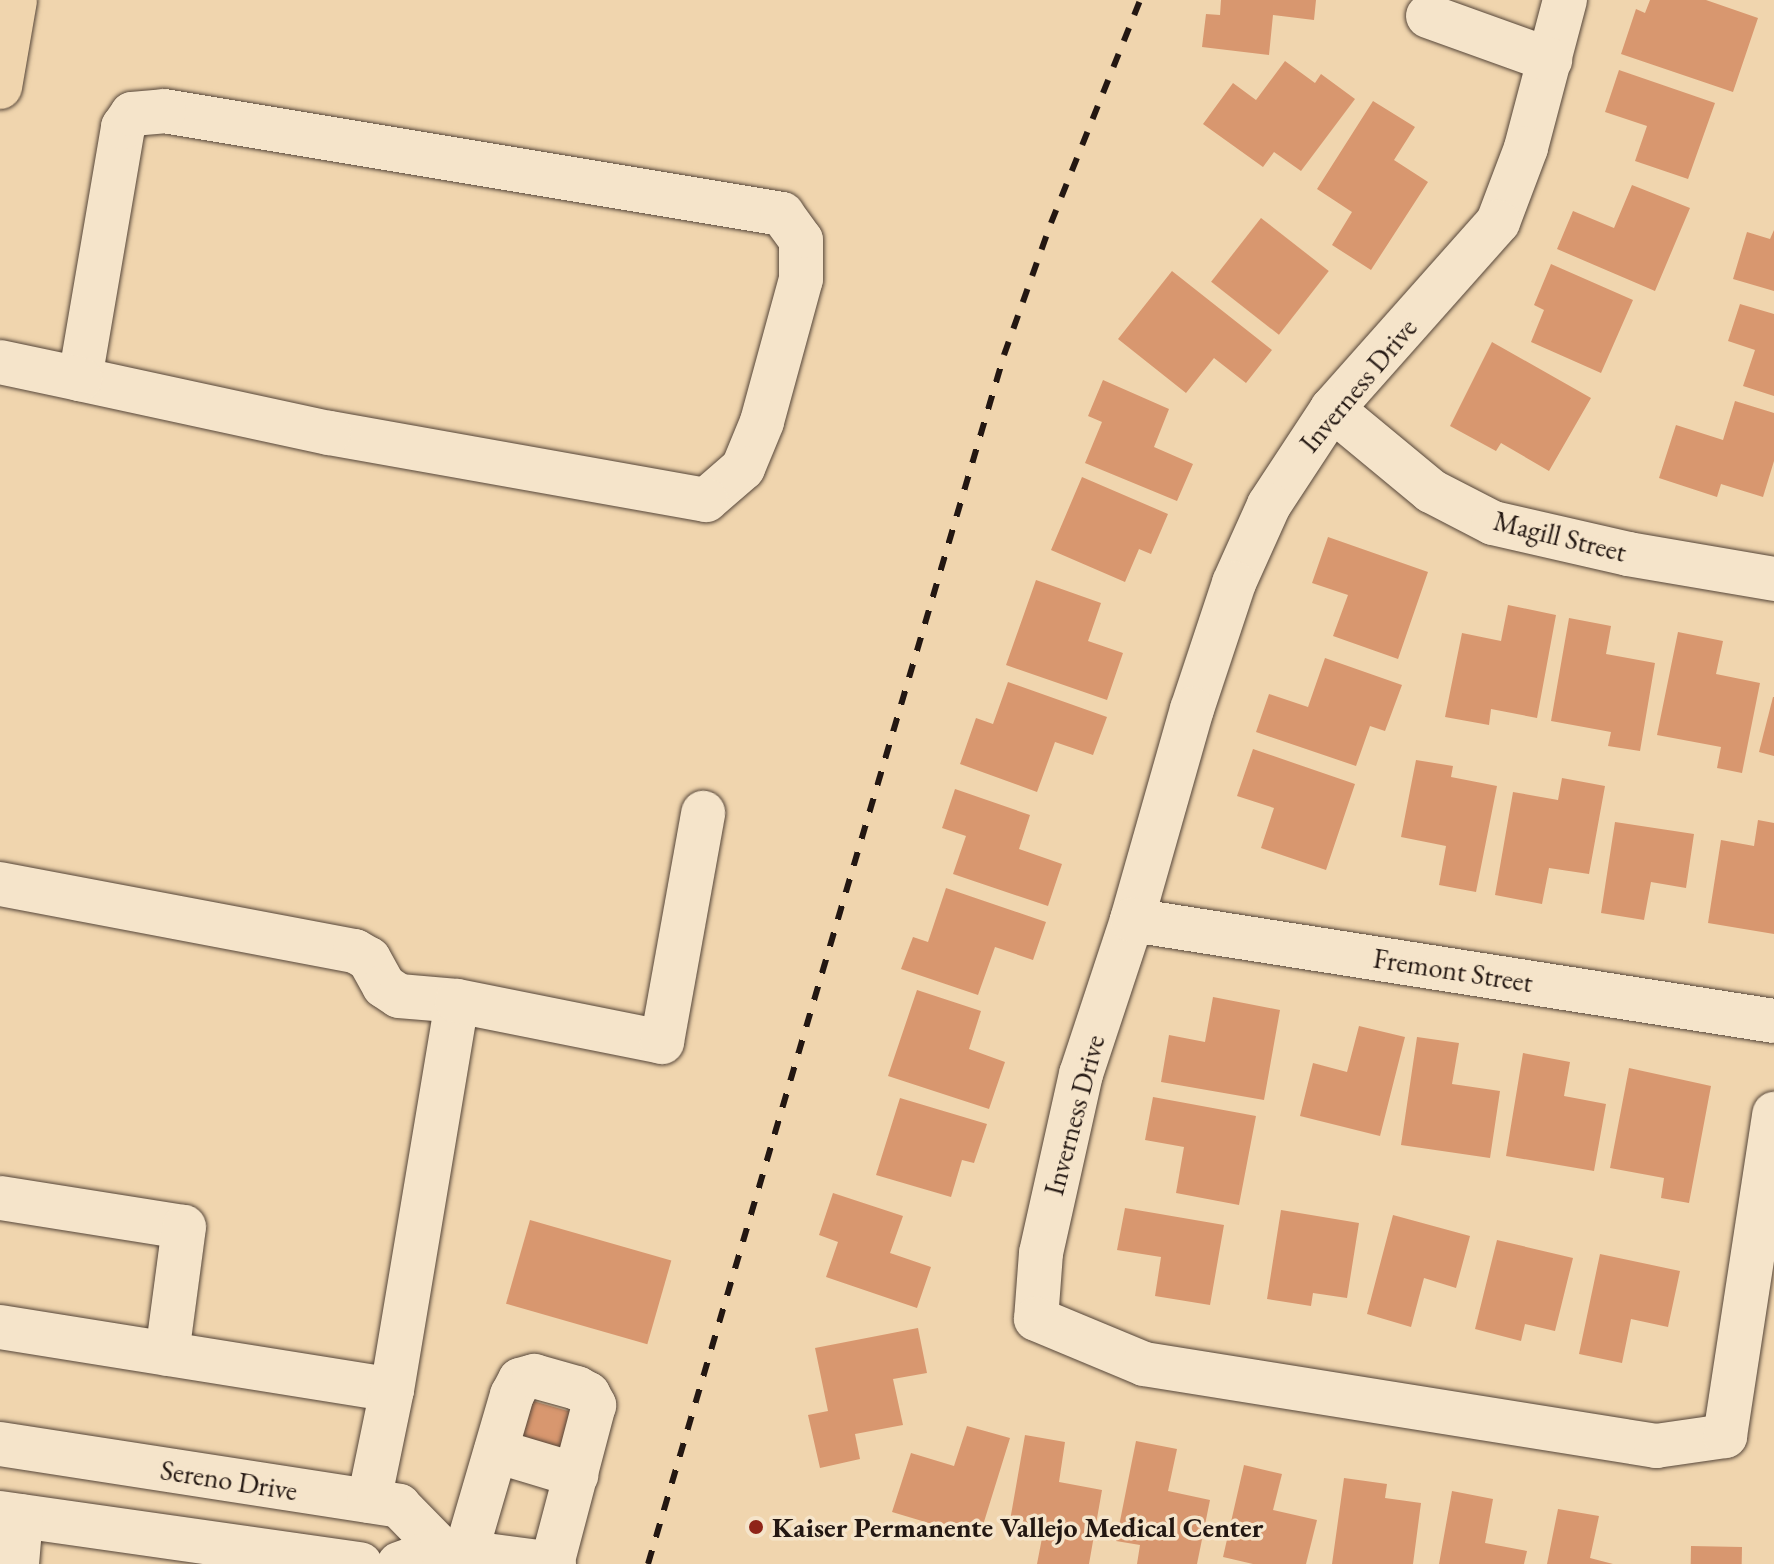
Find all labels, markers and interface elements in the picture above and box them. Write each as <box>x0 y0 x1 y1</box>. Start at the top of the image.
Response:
street label: Inverness Drive <box>1292 311 1424 459</box>
street label: Magill Street <box>1490 503 1630 569</box>
street label: Fremont Street <box>1371 941 1535 999</box>
street label: Inverness Drive <box>1036 1031 1112 1199</box>
street label: Sereno Drive <box>158 1453 300 1507</box>
place label: Kaiser Permanente Vallejo Medical Center <box>772 1510 1263 1544</box>
marker: Kaiser Permanente Vallejo Medical Center <box>747 1518 765 1536</box>

